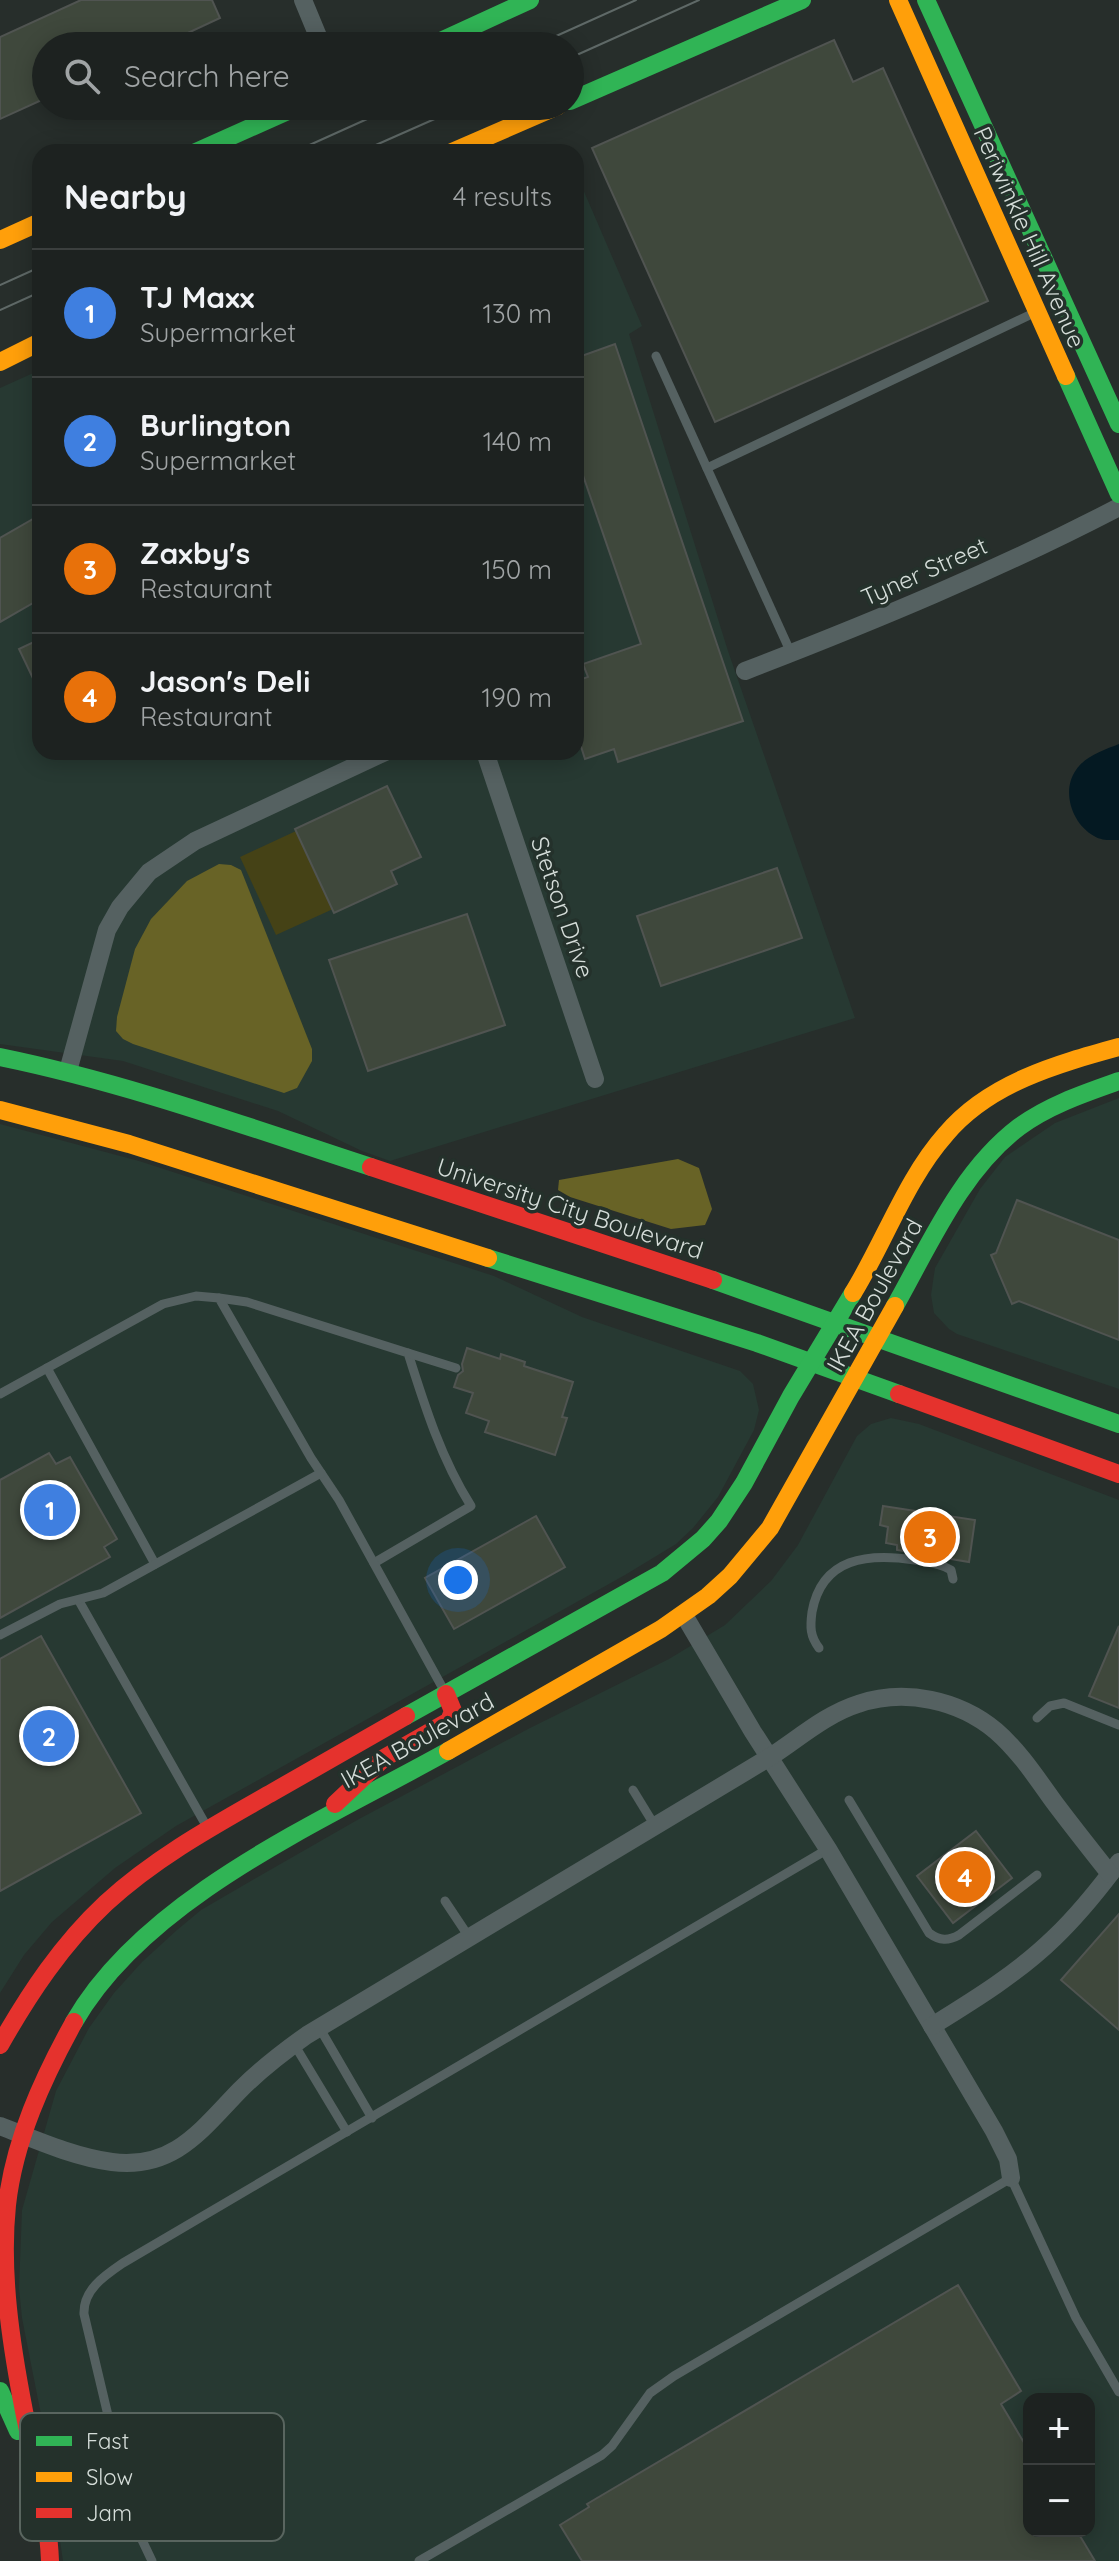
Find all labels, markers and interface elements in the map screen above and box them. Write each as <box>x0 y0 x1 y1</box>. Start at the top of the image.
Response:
search box <box>32 32 584 120</box>
icon: search <box>60 54 104 98</box>
text: Search here <box>124 57 290 95</box>
street label: Periwinkle Hill Avenue <box>968 122 1092 352</box>
text: Nearby <box>64 175 187 218</box>
text: 4 results <box>453 180 552 213</box>
text: TJ Maxx <box>140 278 254 316</box>
text: 1 <box>85 297 95 330</box>
text: 130 m <box>482 297 552 330</box>
text: Supermarket <box>140 316 296 349</box>
text: Burlington <box>140 406 291 444</box>
text: 2 <box>83 425 97 458</box>
text: 140 m <box>483 425 552 458</box>
text: Supermarket <box>140 444 296 477</box>
street label: Tyner Street <box>856 530 992 612</box>
text: Zaxby's <box>140 534 250 572</box>
text: 3 <box>83 553 97 586</box>
text: 150 m <box>482 553 552 586</box>
text: Restaurant <box>140 572 273 605</box>
text: Jason's Deli <box>140 662 310 700</box>
text: 4 <box>82 681 98 714</box>
text: 190 m <box>482 681 552 714</box>
text: Restaurant <box>140 700 273 733</box>
street label: Stetson Drive <box>525 832 601 982</box>
street label: University City Boulevard <box>433 1151 707 1265</box>
street label: IKEA Boulevard <box>819 1213 929 1377</box>
pin: 1 <box>24 1480 76 1540</box>
pin: 3 <box>904 1507 956 1567</box>
your location <box>438 1560 478 1600</box>
street label: IKEA Boulevard <box>335 1685 499 1795</box>
pin: 2 <box>23 1706 75 1766</box>
pin: 4 <box>939 1847 991 1907</box>
map controls <box>1023 2393 1095 2537</box>
button: + <box>1023 2393 1095 2465</box>
legend <box>20 2413 284 2541</box>
text: Fast <box>86 2427 129 2455</box>
text: Slow <box>86 2463 133 2491</box>
button: − <box>1023 2465 1095 2537</box>
text: Jam <box>86 2499 132 2527</box>

